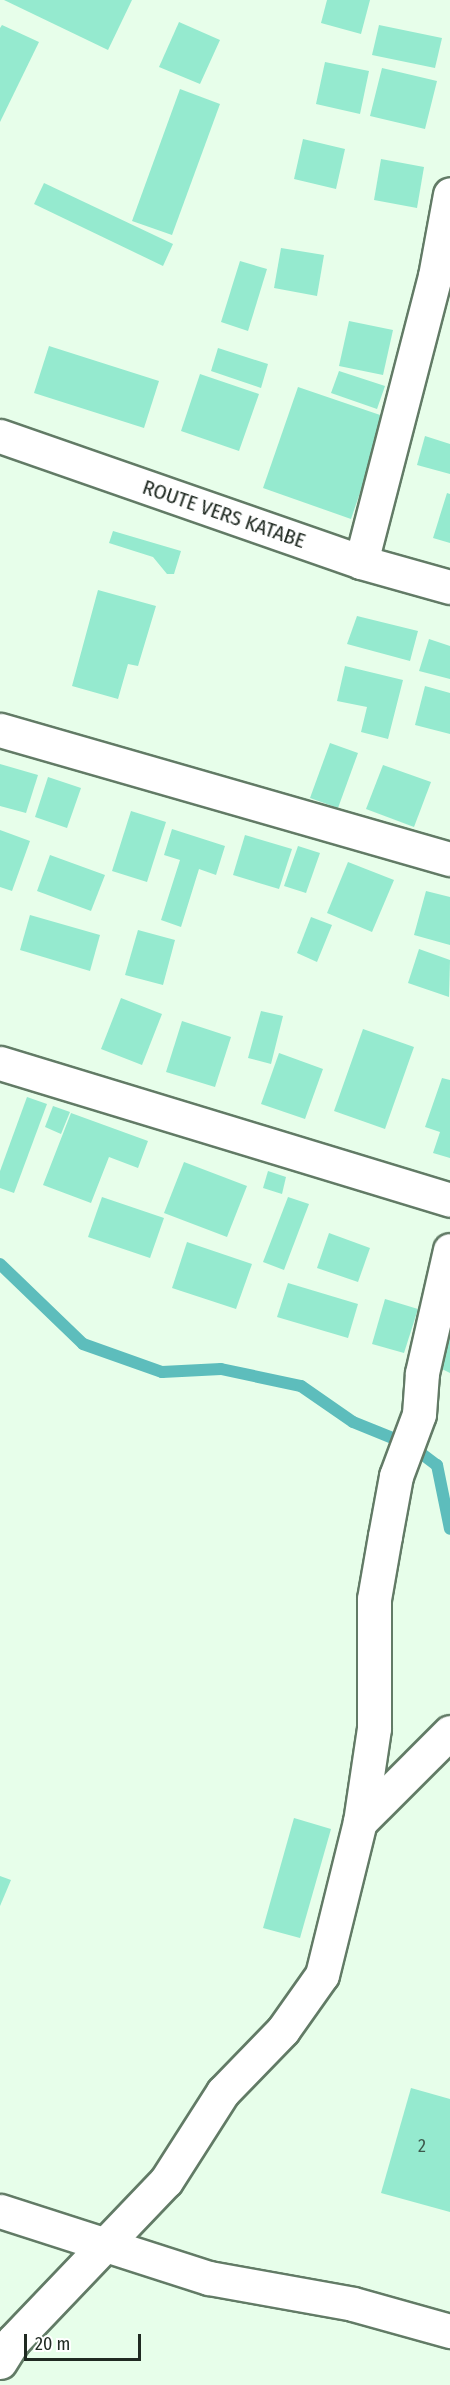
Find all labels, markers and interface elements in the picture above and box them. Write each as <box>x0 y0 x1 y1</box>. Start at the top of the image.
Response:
street label: ROUTE VERS KATABE <box>139 474 309 554</box>
house number: 2 <box>418 2135 426 2157</box>
scale bar <box>27 2322 144 2360</box>
text: 20 m <box>35 2333 70 2355</box>

